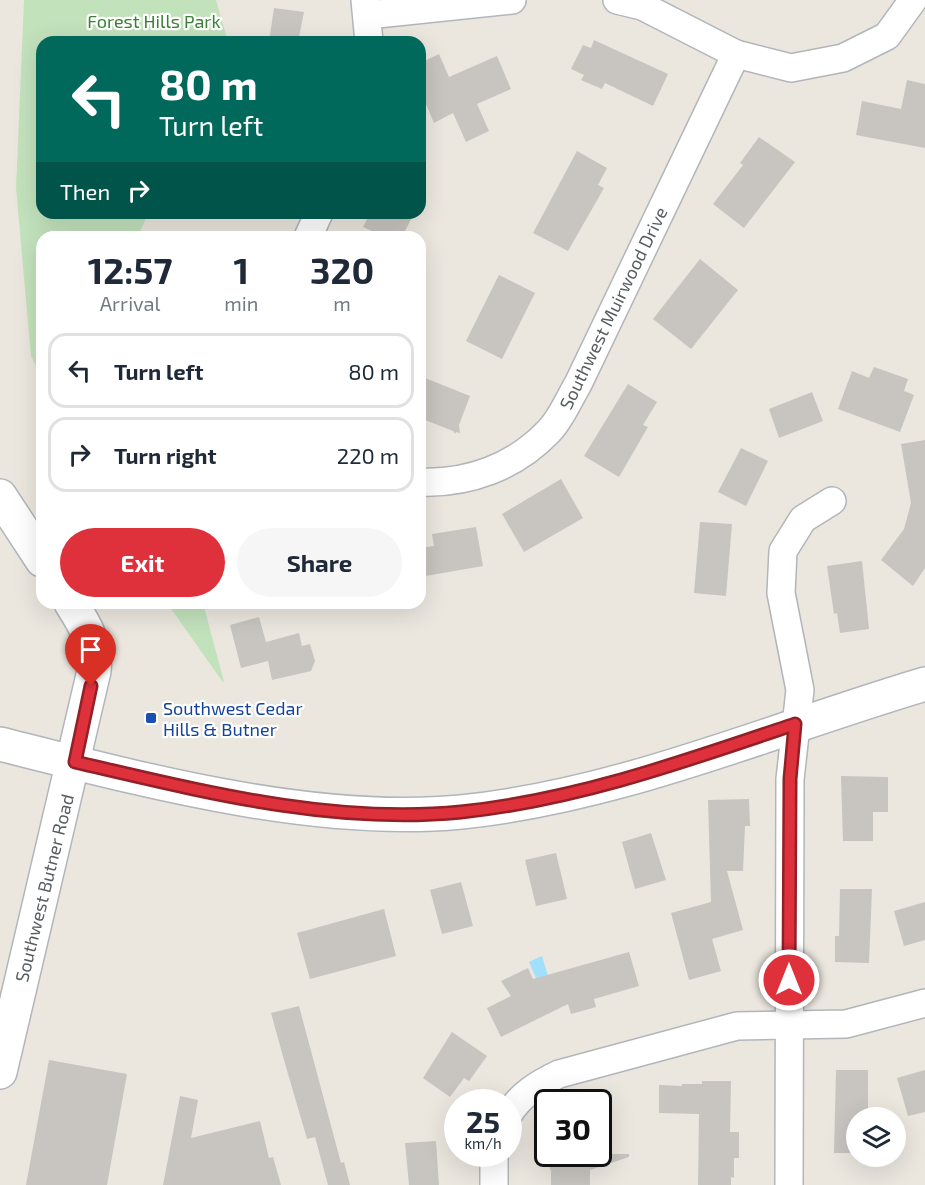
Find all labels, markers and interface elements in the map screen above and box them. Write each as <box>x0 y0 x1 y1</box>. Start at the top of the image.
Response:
park label: Forest Hills Park <box>87 10 221 32</box>
text: 80 m <box>159 58 258 108</box>
icon: left <box>60 60 138 138</box>
text: Turn left <box>159 109 263 141</box>
icon: right <box>122 174 155 207</box>
text: Then <box>60 178 110 204</box>
street label: Southwest Muirwood Drive <box>554 203 672 413</box>
text: 12:57 <box>88 248 172 291</box>
text: 1 <box>233 248 249 291</box>
text: 320 <box>310 248 374 291</box>
text: Arrival <box>100 291 161 315</box>
text: min <box>224 291 258 315</box>
text: m <box>333 291 351 315</box>
icon: left <box>63 354 96 387</box>
text: Turn left <box>114 358 203 384</box>
text: 80 m <box>348 358 399 384</box>
icon: right <box>63 438 96 471</box>
text: Turn right <box>114 442 216 468</box>
text: 220 m <box>337 442 399 468</box>
button: Exit <box>60 528 225 597</box>
button: Share <box>237 528 402 597</box>
pin <box>65 624 116 686</box>
icon: arrive <box>74 633 107 666</box>
place label: Southwest Cedar Hills & Butner <box>163 697 303 740</box>
marker: Southwest Cedar Hills & Butner <box>144 711 158 725</box>
street label: Southwest Butner Road <box>10 792 78 984</box>
position arrow <box>757 948 821 1012</box>
speed limit sign: 30 <box>534 1089 612 1167</box>
text: 25 <box>466 1103 500 1139</box>
map controls <box>846 1107 906 1167</box>
button: layers <box>846 1107 906 1167</box>
text: km/h <box>464 1134 502 1152</box>

